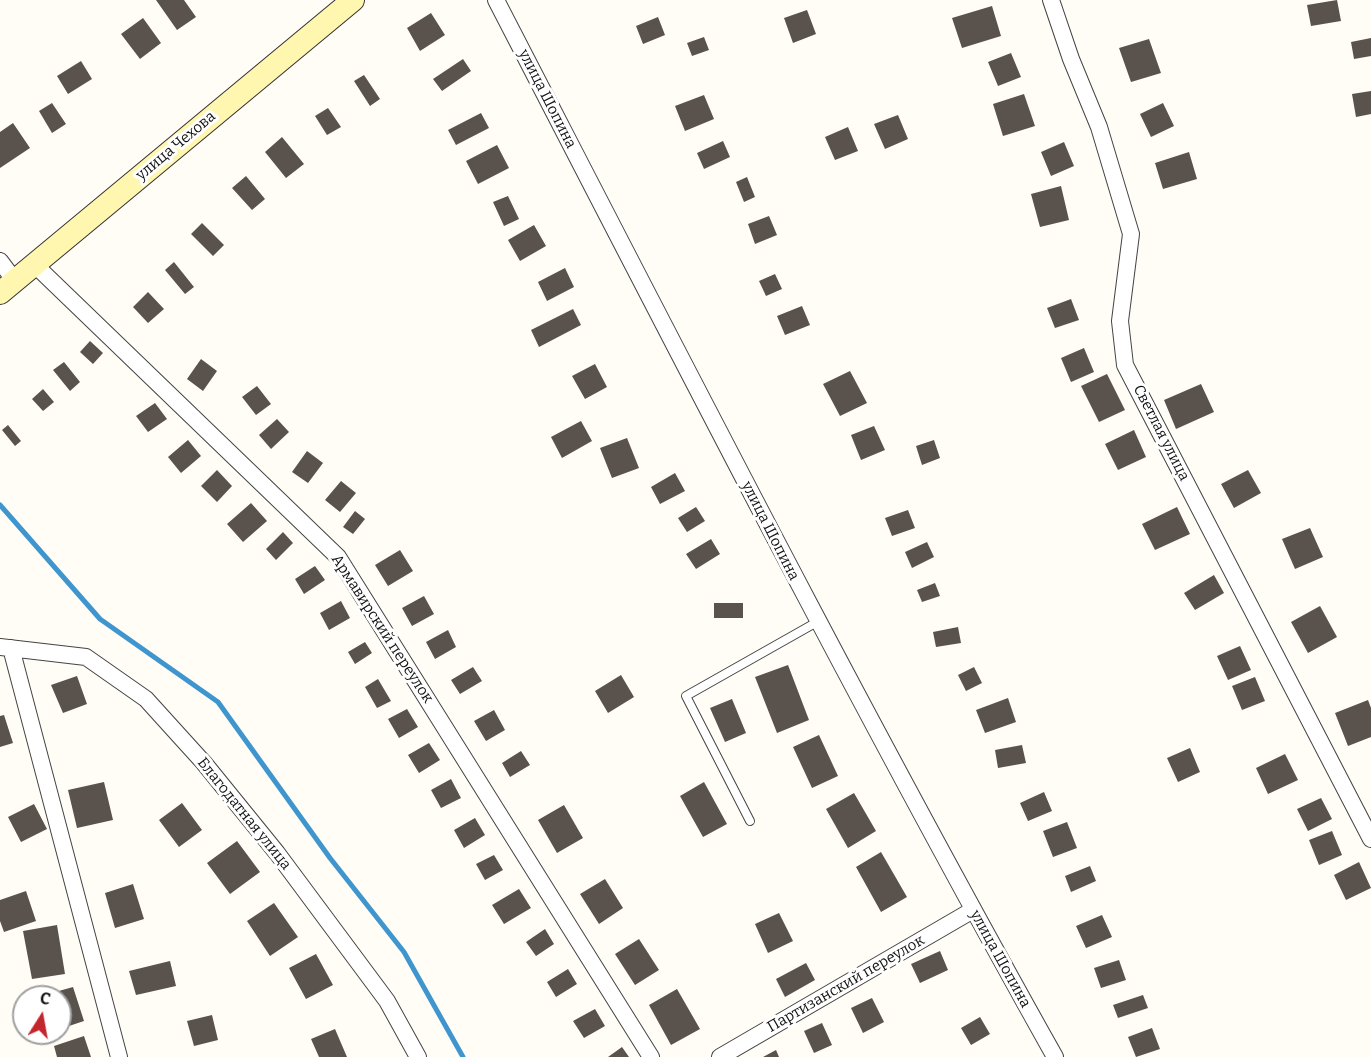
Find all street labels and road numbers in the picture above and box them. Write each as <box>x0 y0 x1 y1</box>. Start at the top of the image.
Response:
street label: улица Шопина <box>514 46 580 152</box>
street label: улица Чехова <box>133 108 219 184</box>
street label: Светлая улица <box>1129 382 1193 484</box>
street label: улица Шопина <box>737 478 803 584</box>
street label: Армавирский переулок <box>327 551 437 707</box>
street label: Благодатная улица <box>193 754 295 874</box>
street label: улица Шопина <box>966 907 1034 1011</box>
street label: Партизанский переулок <box>764 932 928 1036</box>

